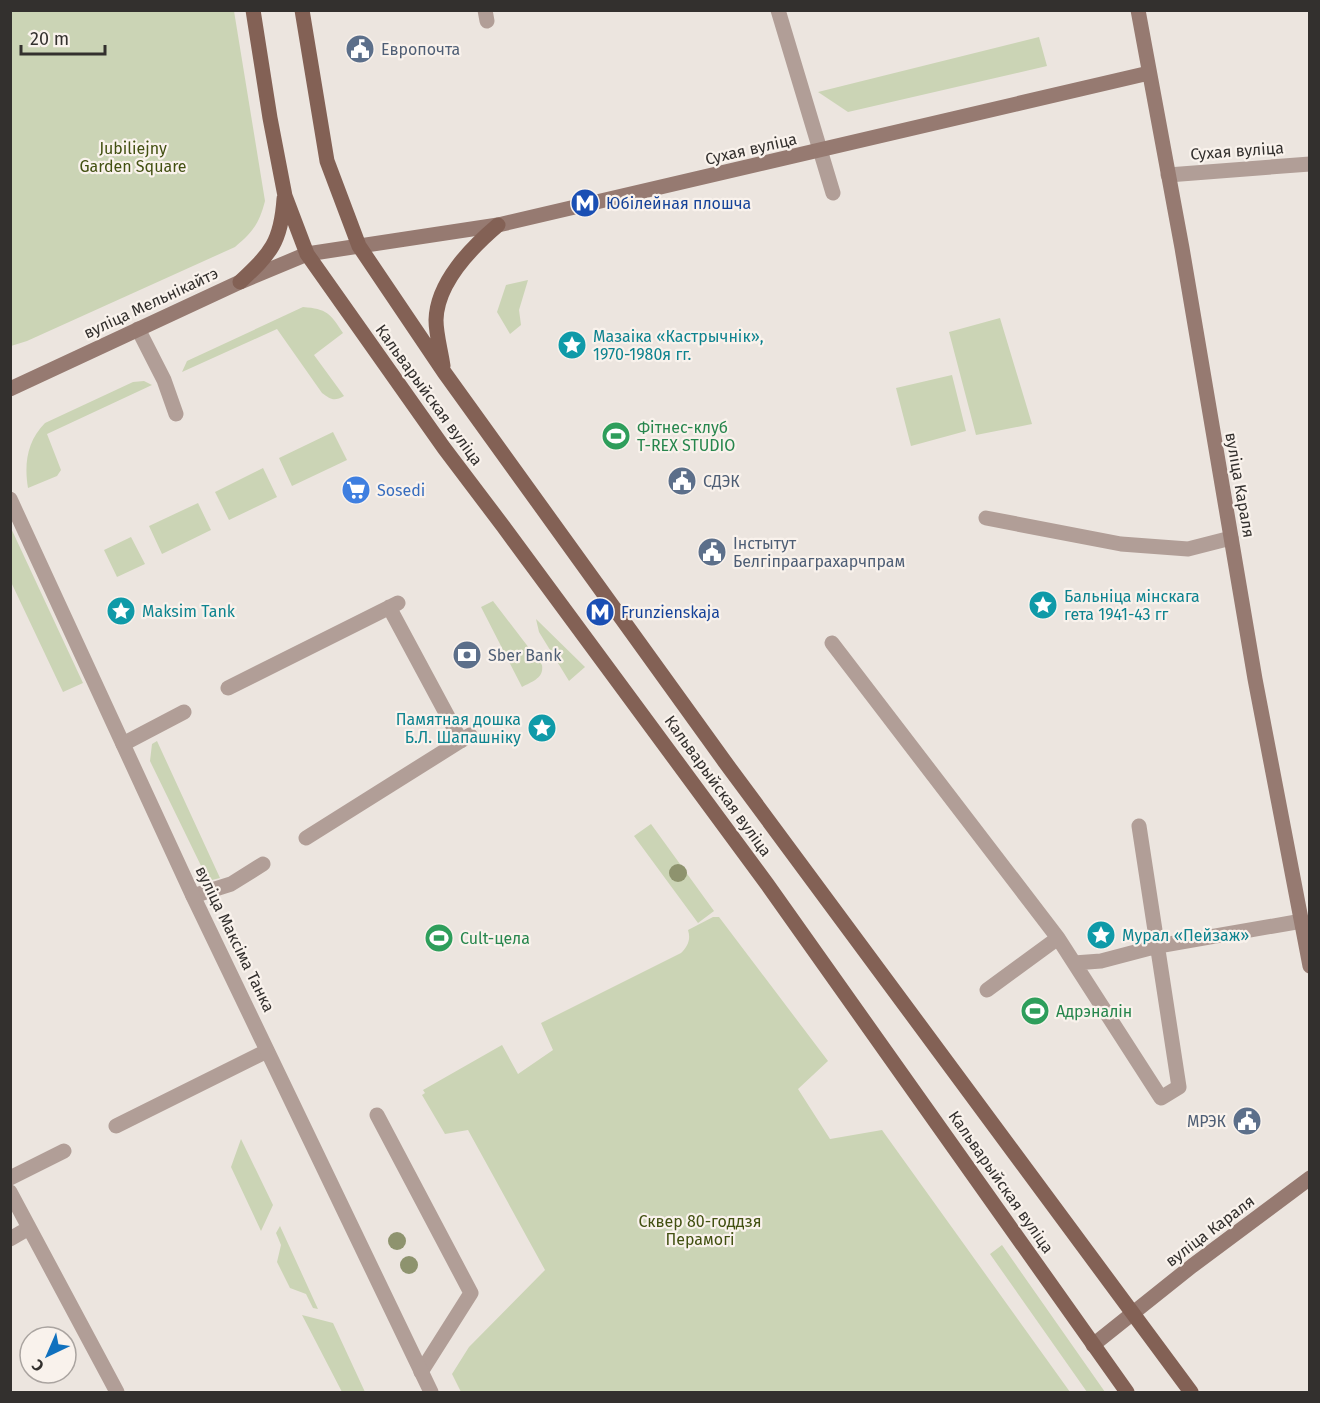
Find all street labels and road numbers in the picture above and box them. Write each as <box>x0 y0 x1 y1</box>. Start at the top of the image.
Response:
street label: Сухая вуліца <box>703 129 799 169</box>
street label: Сухая вуліца <box>1190 138 1284 164</box>
street label: вуліца Мельнікайтэ <box>81 263 221 343</box>
street label: Кальварыйская вуліца <box>371 321 487 469</box>
street label: вуліца Караля <box>1221 431 1259 539</box>
street label: Кальварыйская вуліца <box>660 712 776 860</box>
street label: вуліца Максіма Танка <box>191 863 279 1015</box>
street label: Кальварыйская вуліца <box>945 1107 1057 1257</box>
street label: вуліца Караля <box>1162 1191 1258 1271</box>

